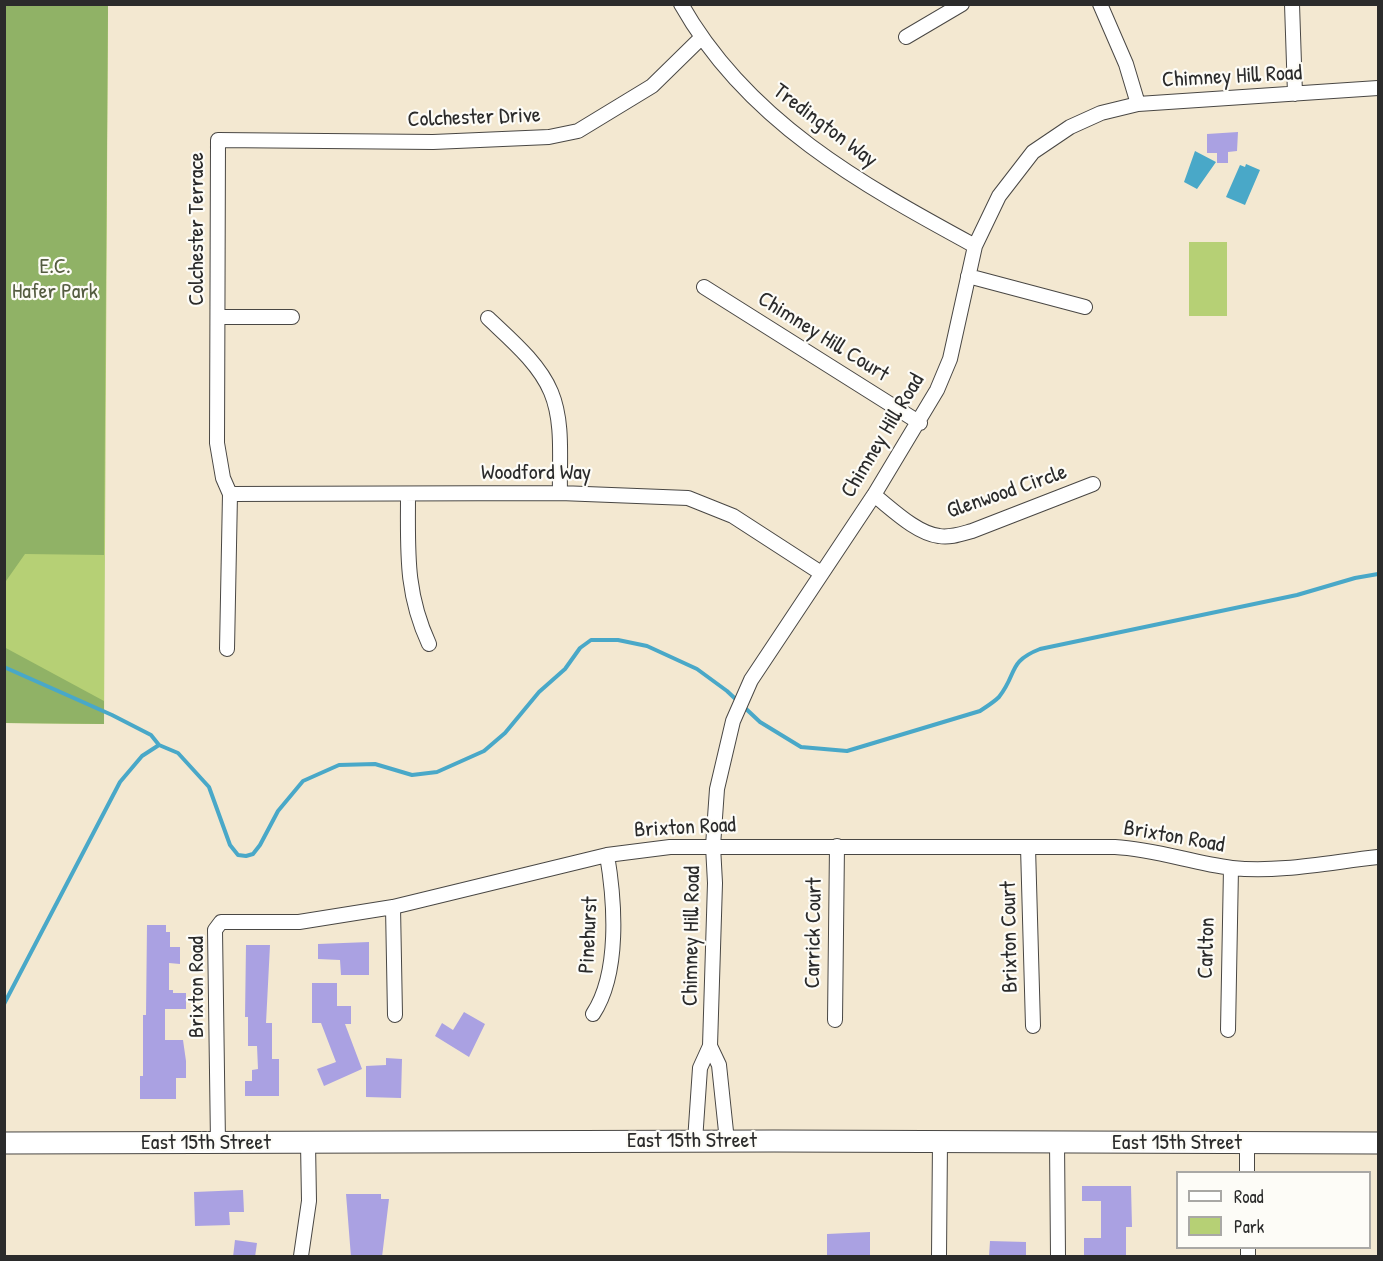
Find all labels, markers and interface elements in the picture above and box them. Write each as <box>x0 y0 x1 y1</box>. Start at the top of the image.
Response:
street label: Chimney Hill Road <box>1161 60 1303 94</box>
street label: Tredington Way <box>768 78 882 174</box>
street label: Colchester Drive <box>407 102 541 134</box>
street label: Colchester Terrace <box>184 152 210 306</box>
park label: E.C. Hafer Park <box>12 254 98 306</box>
street label: Chimney Hill Court <box>752 286 894 388</box>
street label: Chimney Hill Road <box>836 369 930 503</box>
street label: Glenwood Circle <box>943 459 1071 525</box>
street label: Woodford Way <box>481 460 591 486</box>
street label: Brixton Road <box>633 812 737 844</box>
street label: Brixton Road <box>1122 815 1226 859</box>
street label: Chimney Hill Road <box>678 866 706 1006</box>
street label: Carrick Court <box>800 877 828 989</box>
street label: Brixton Court <box>996 881 1024 993</box>
street label: Pinehurst <box>574 896 604 974</box>
street label: Carlton <box>1193 917 1221 979</box>
street label: Brixton Road <box>184 936 210 1038</box>
street label: East 15th Street <box>627 1128 757 1154</box>
street label: East 15th Street <box>141 1130 271 1156</box>
street label: East 15th Street <box>1112 1130 1242 1156</box>
legend <box>1176 1171 1371 1249</box>
text: Road <box>1234 1184 1264 1209</box>
text: Park <box>1234 1214 1264 1239</box>

